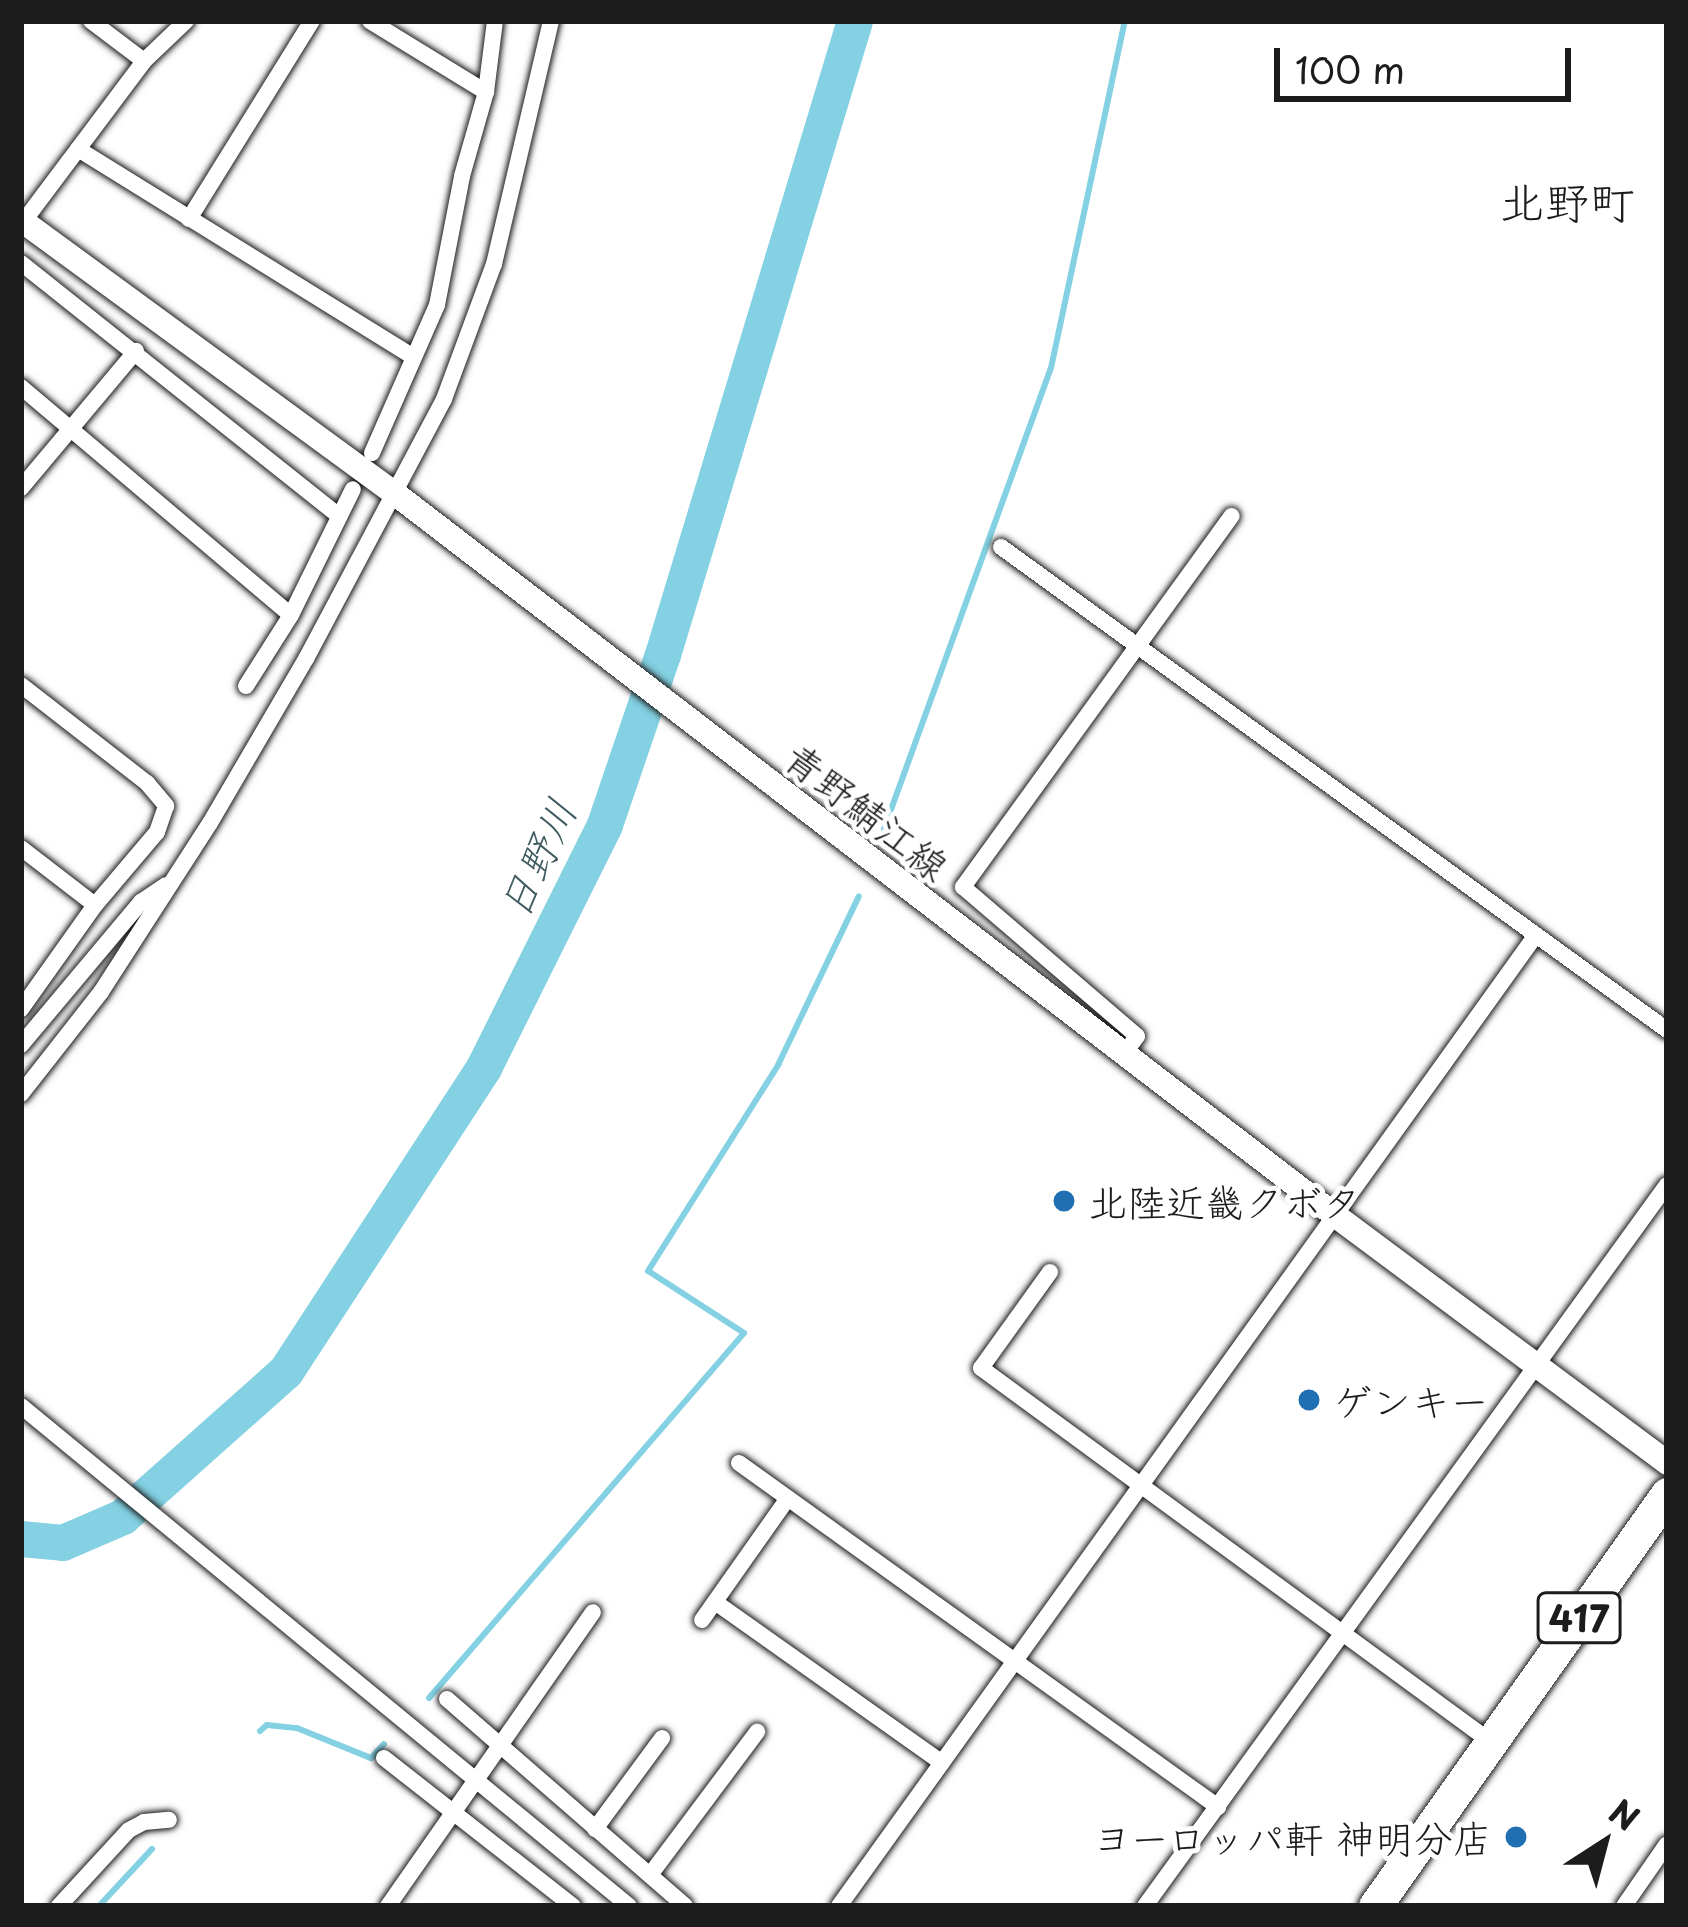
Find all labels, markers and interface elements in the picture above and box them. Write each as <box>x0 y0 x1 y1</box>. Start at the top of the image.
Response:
scale bar <box>1280 24 1577 98</box>
text: 100 m <box>1295 42 1405 96</box>
district label: 北野町 <box>1500 174 1634 228</box>
street label: 青野鯖江線 <box>776 733 958 889</box>
water label: 日野川 <box>487 790 585 926</box>
place label: 北陸近畿クボタ <box>1088 1178 1361 1224</box>
marker: 北陸近畿クボタ <box>1051 1188 1077 1214</box>
place label: ゲンキー <box>1333 1377 1489 1423</box>
marker: ゲンキー <box>1296 1387 1322 1413</box>
road number: 417 <box>1534 1588 1624 1648</box>
north arrow <box>1544 1783 1664 1903</box>
text: N <box>1600 1786 1650 1842</box>
place label: ヨーロッパ軒 神明分店 <box>1092 1814 1492 1860</box>
marker: ヨーロッパ軒 神明分店 <box>1503 1824 1529 1850</box>

